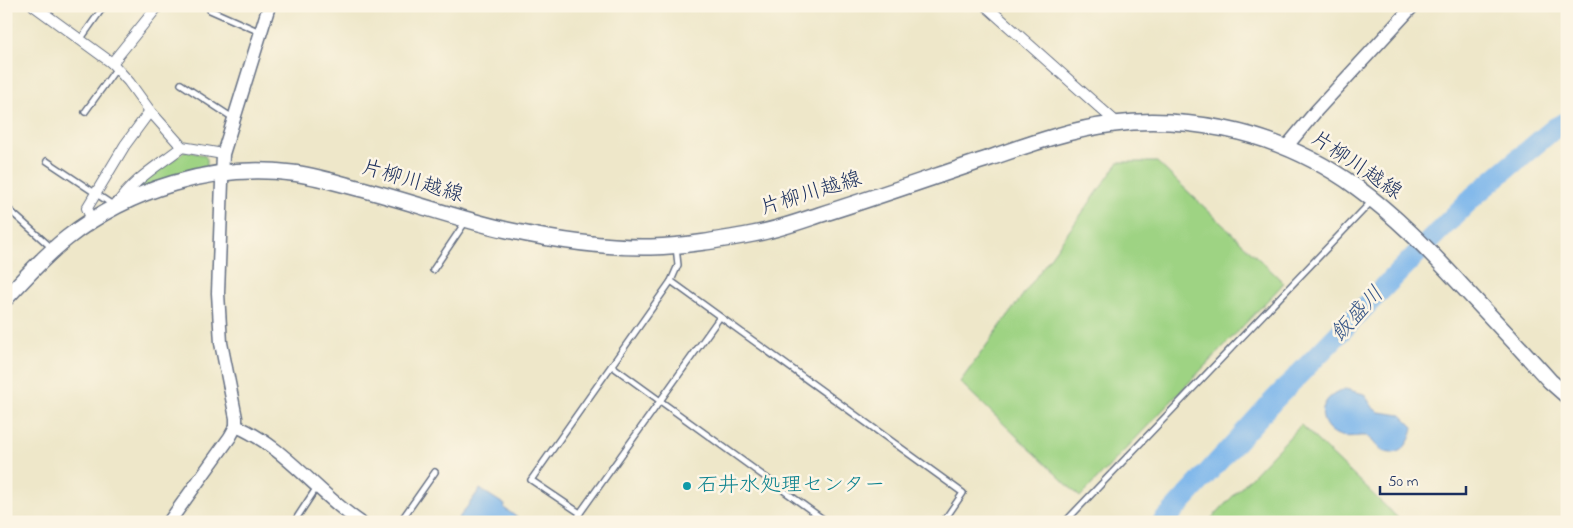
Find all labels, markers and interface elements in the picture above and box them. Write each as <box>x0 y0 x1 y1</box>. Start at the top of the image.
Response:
street label: 片柳川越線 <box>1304 124 1408 208</box>
street label: 片柳川越線 <box>357 153 467 211</box>
street label: 片柳川越線 <box>756 164 866 224</box>
water label: 飯盛川 <box>1324 280 1392 350</box>
scale bar <box>1380 463 1467 495</box>
place label: 石井水処理センター <box>697 471 885 501</box>
text: 50 m <box>1388 471 1419 493</box>
marker: 石井水処理センター <box>681 480 693 492</box>

